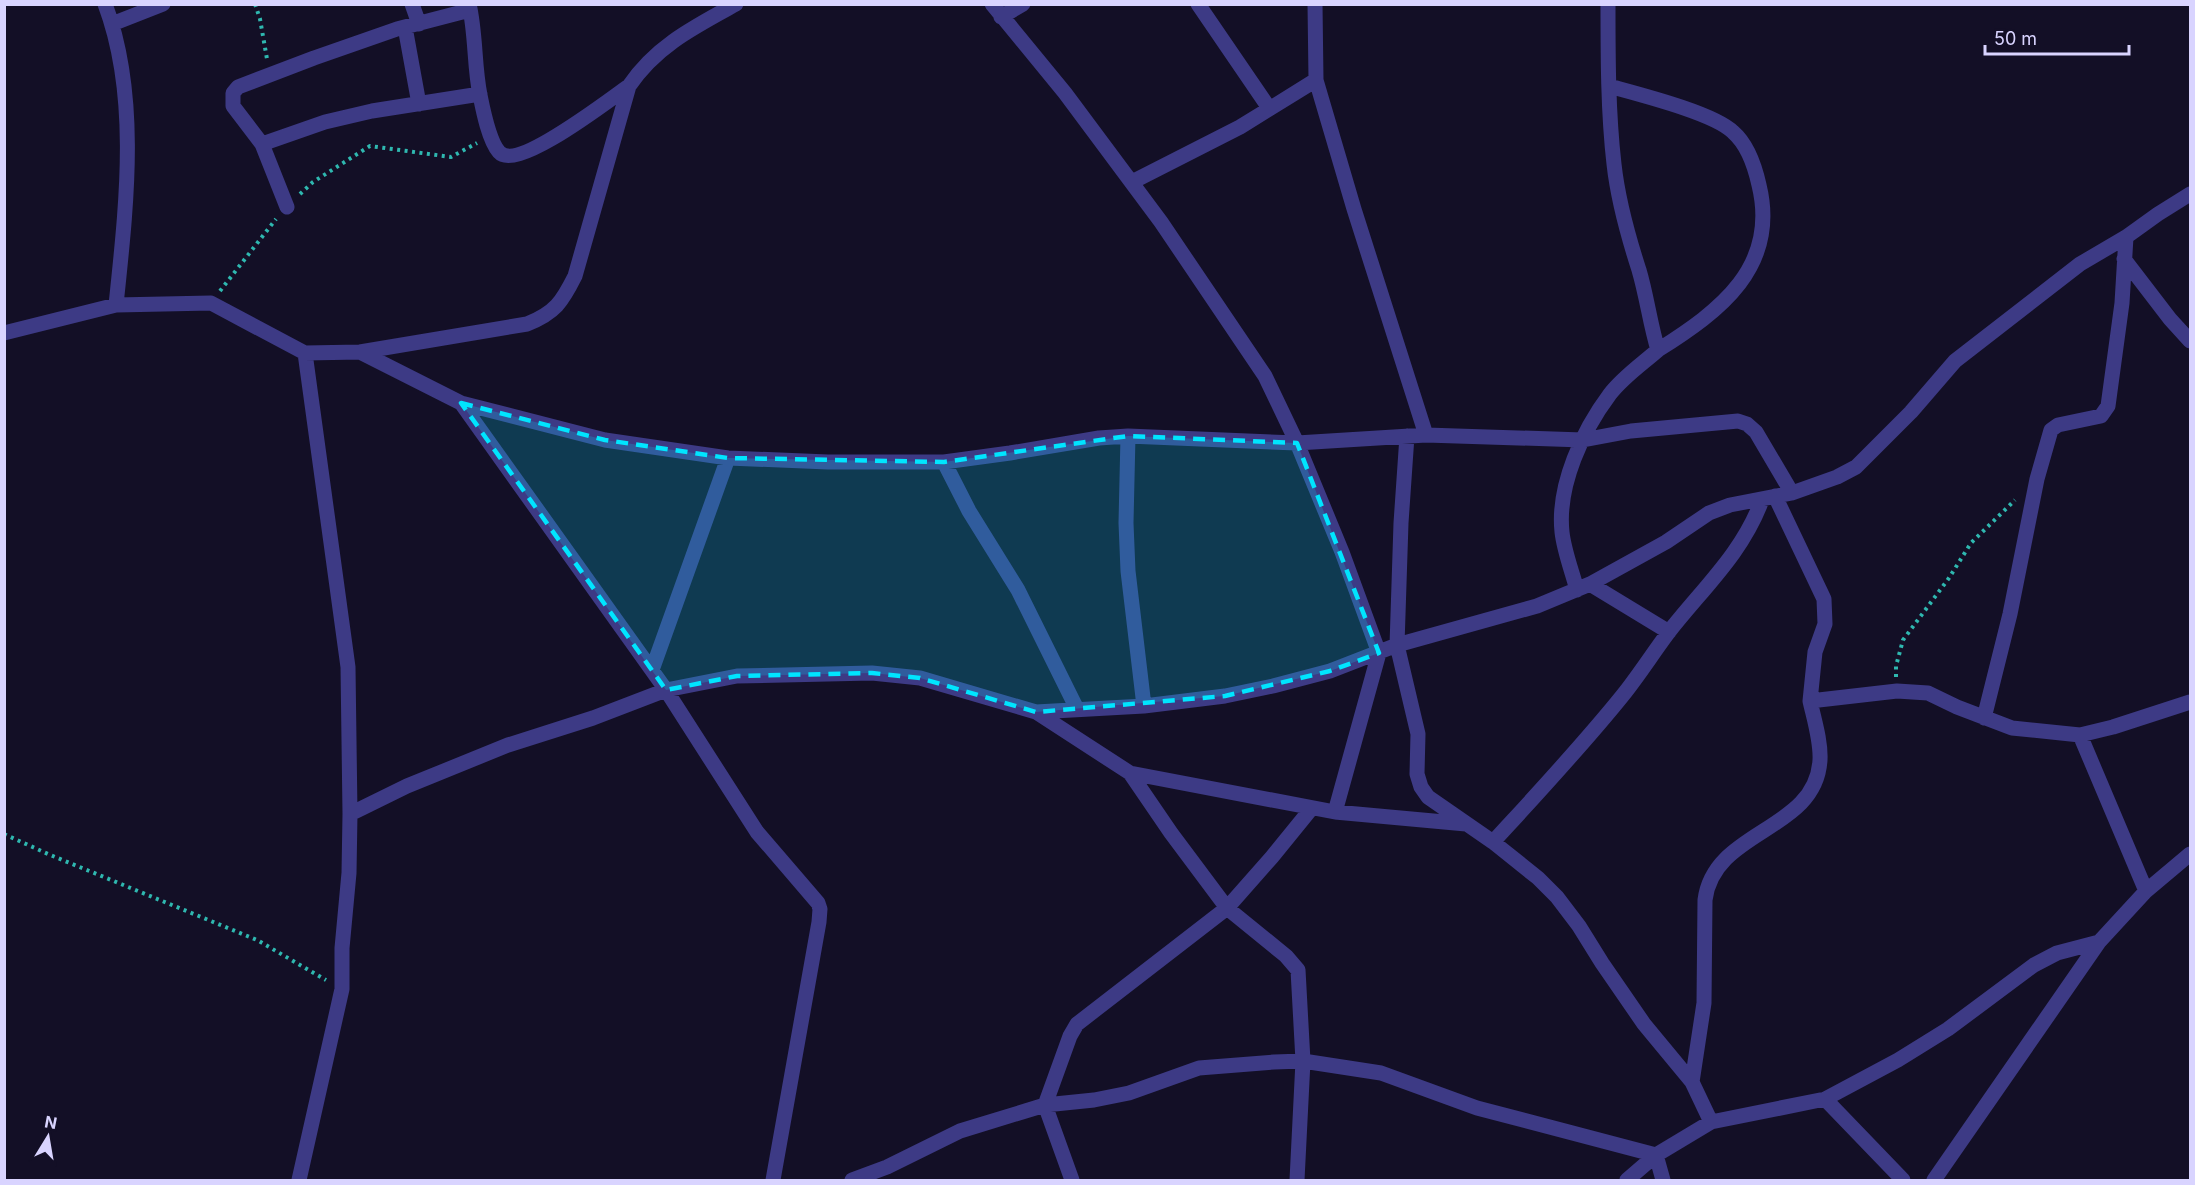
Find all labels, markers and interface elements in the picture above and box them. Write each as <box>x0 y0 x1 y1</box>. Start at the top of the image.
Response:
scale bar <box>1985 18 2129 56</box>
text: 50 m <box>1994 28 2037 49</box>
north arrow <box>18 1107 78 1167</box>
text: N <box>43 1111 59 1133</box>

